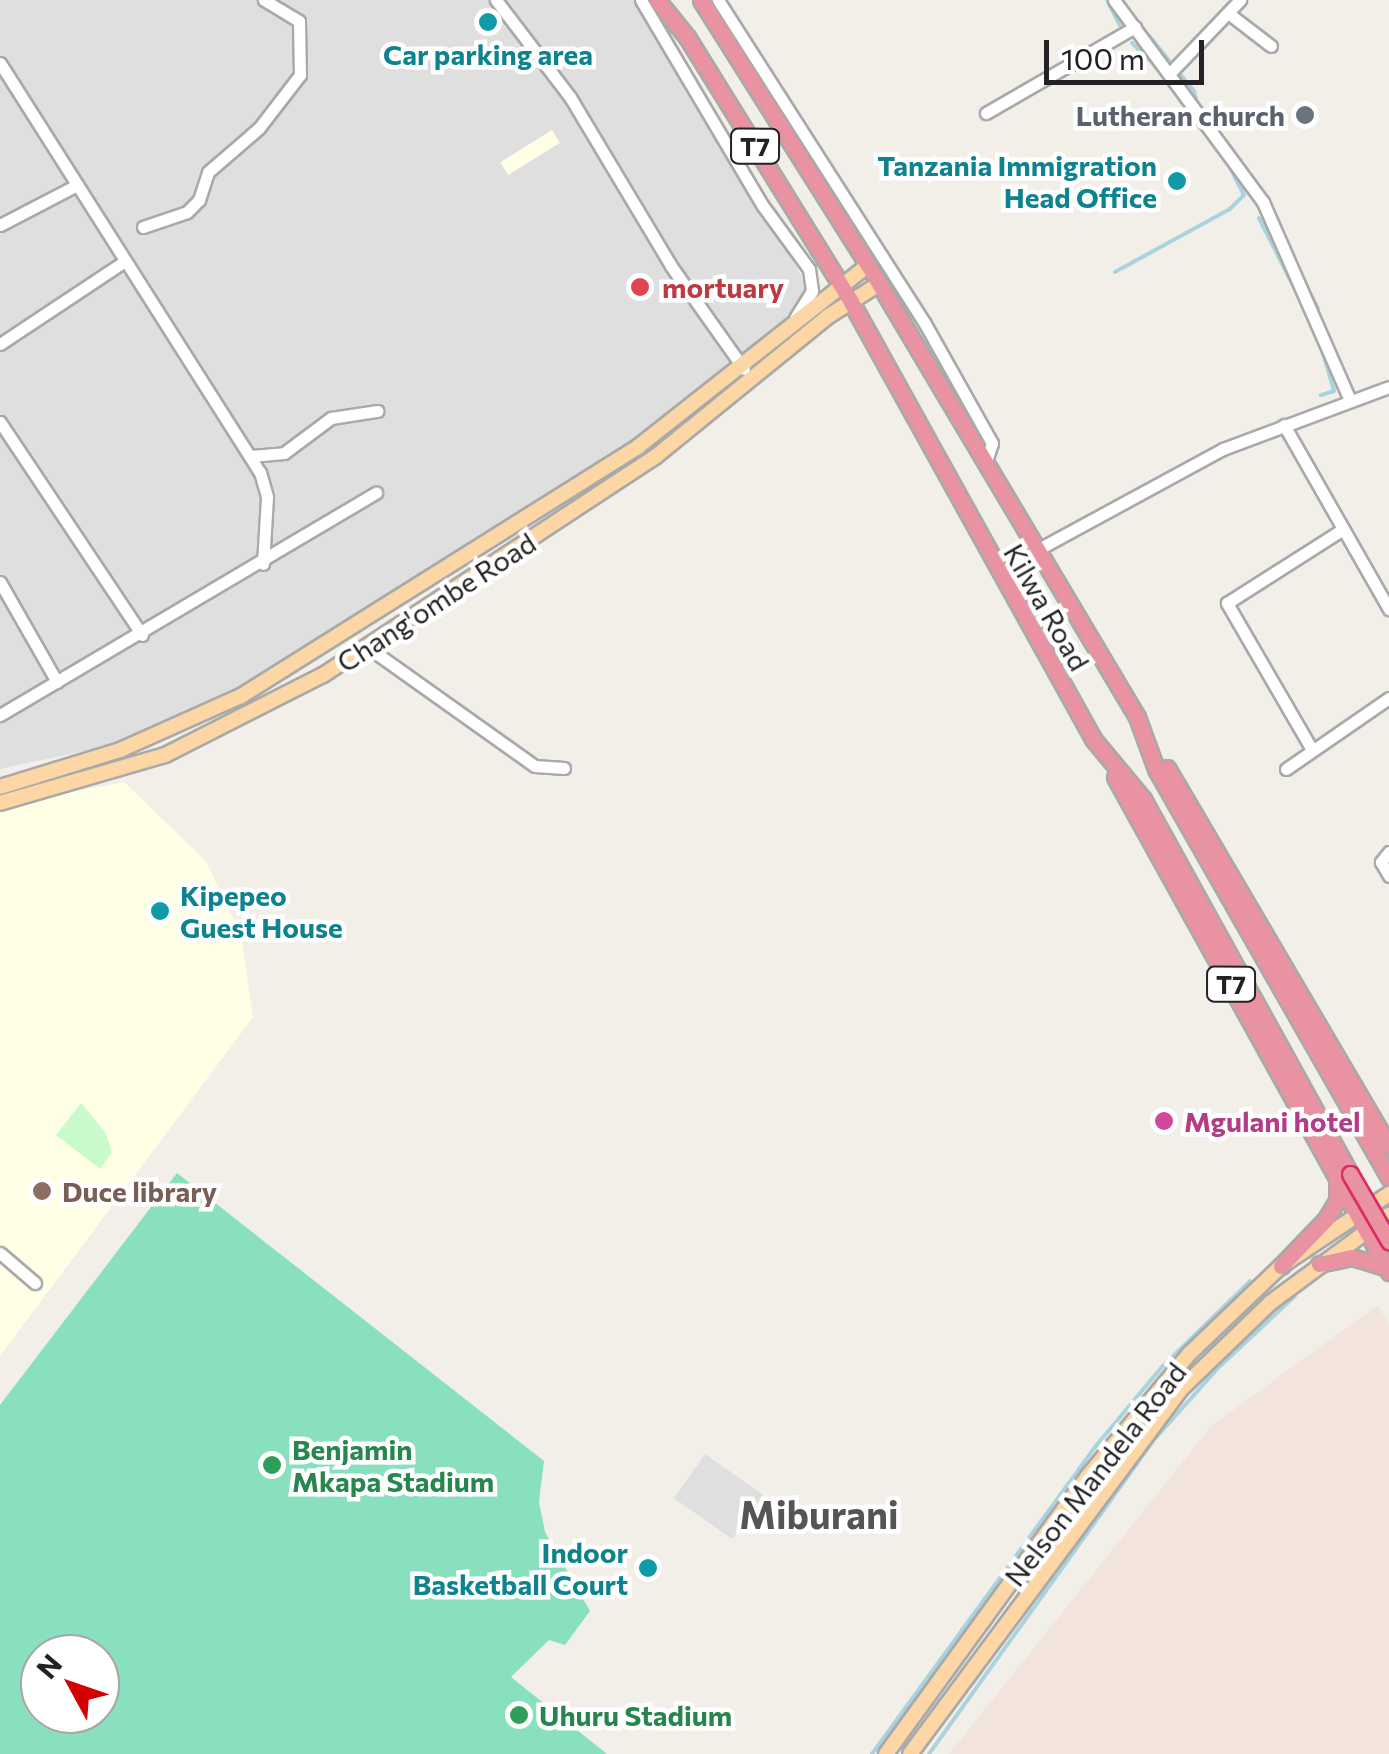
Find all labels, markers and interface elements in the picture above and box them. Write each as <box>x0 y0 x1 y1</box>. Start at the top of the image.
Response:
marker: Car parking area <box>477 11 499 33</box>
scale bar <box>1049 20 1209 82</box>
place label: Car parking area <box>383 37 593 71</box>
text: 100 m <box>1061 39 1145 76</box>
place label: Lutheran church <box>1076 98 1285 132</box>
marker: Lutheran church <box>1294 104 1316 126</box>
road number: T7 <box>730 126 780 166</box>
place label: Tanzania Immigration Head Office <box>877 148 1157 214</box>
marker: Tanzania Immigration Head Office <box>1166 170 1188 192</box>
place label: mortuary <box>662 270 784 304</box>
marker: mortuary <box>627 274 653 300</box>
street label: Chang'ombe Road <box>330 525 542 679</box>
street label: Kilwa Road <box>997 538 1097 676</box>
place label: Kipepeo Guest House <box>180 878 343 944</box>
marker: Kipepeo Guest House <box>149 900 171 922</box>
road number: T7 <box>1206 964 1256 1004</box>
place label: Mgulani hotel <box>1184 1104 1361 1138</box>
marker: Mgulani hotel <box>1153 1110 1175 1132</box>
place label: Duce library <box>62 1174 217 1208</box>
marker: Duce library <box>31 1180 53 1202</box>
street label: Nelson Mandela Road <box>997 1355 1193 1593</box>
place label: Benjamin Mkapa Stadium <box>292 1432 494 1498</box>
marker: Benjamin Mkapa Stadium <box>261 1454 283 1476</box>
district label: Miburani <box>739 1491 899 1537</box>
place label: Indoor Basketball Court <box>413 1535 628 1601</box>
marker: Indoor Basketball Court <box>637 1557 659 1579</box>
north arrow <box>20 1634 120 1734</box>
text: N <box>29 1647 68 1685</box>
place label: Uhuru Stadium <box>539 1698 732 1732</box>
marker: Uhuru Stadium <box>508 1704 530 1726</box>

